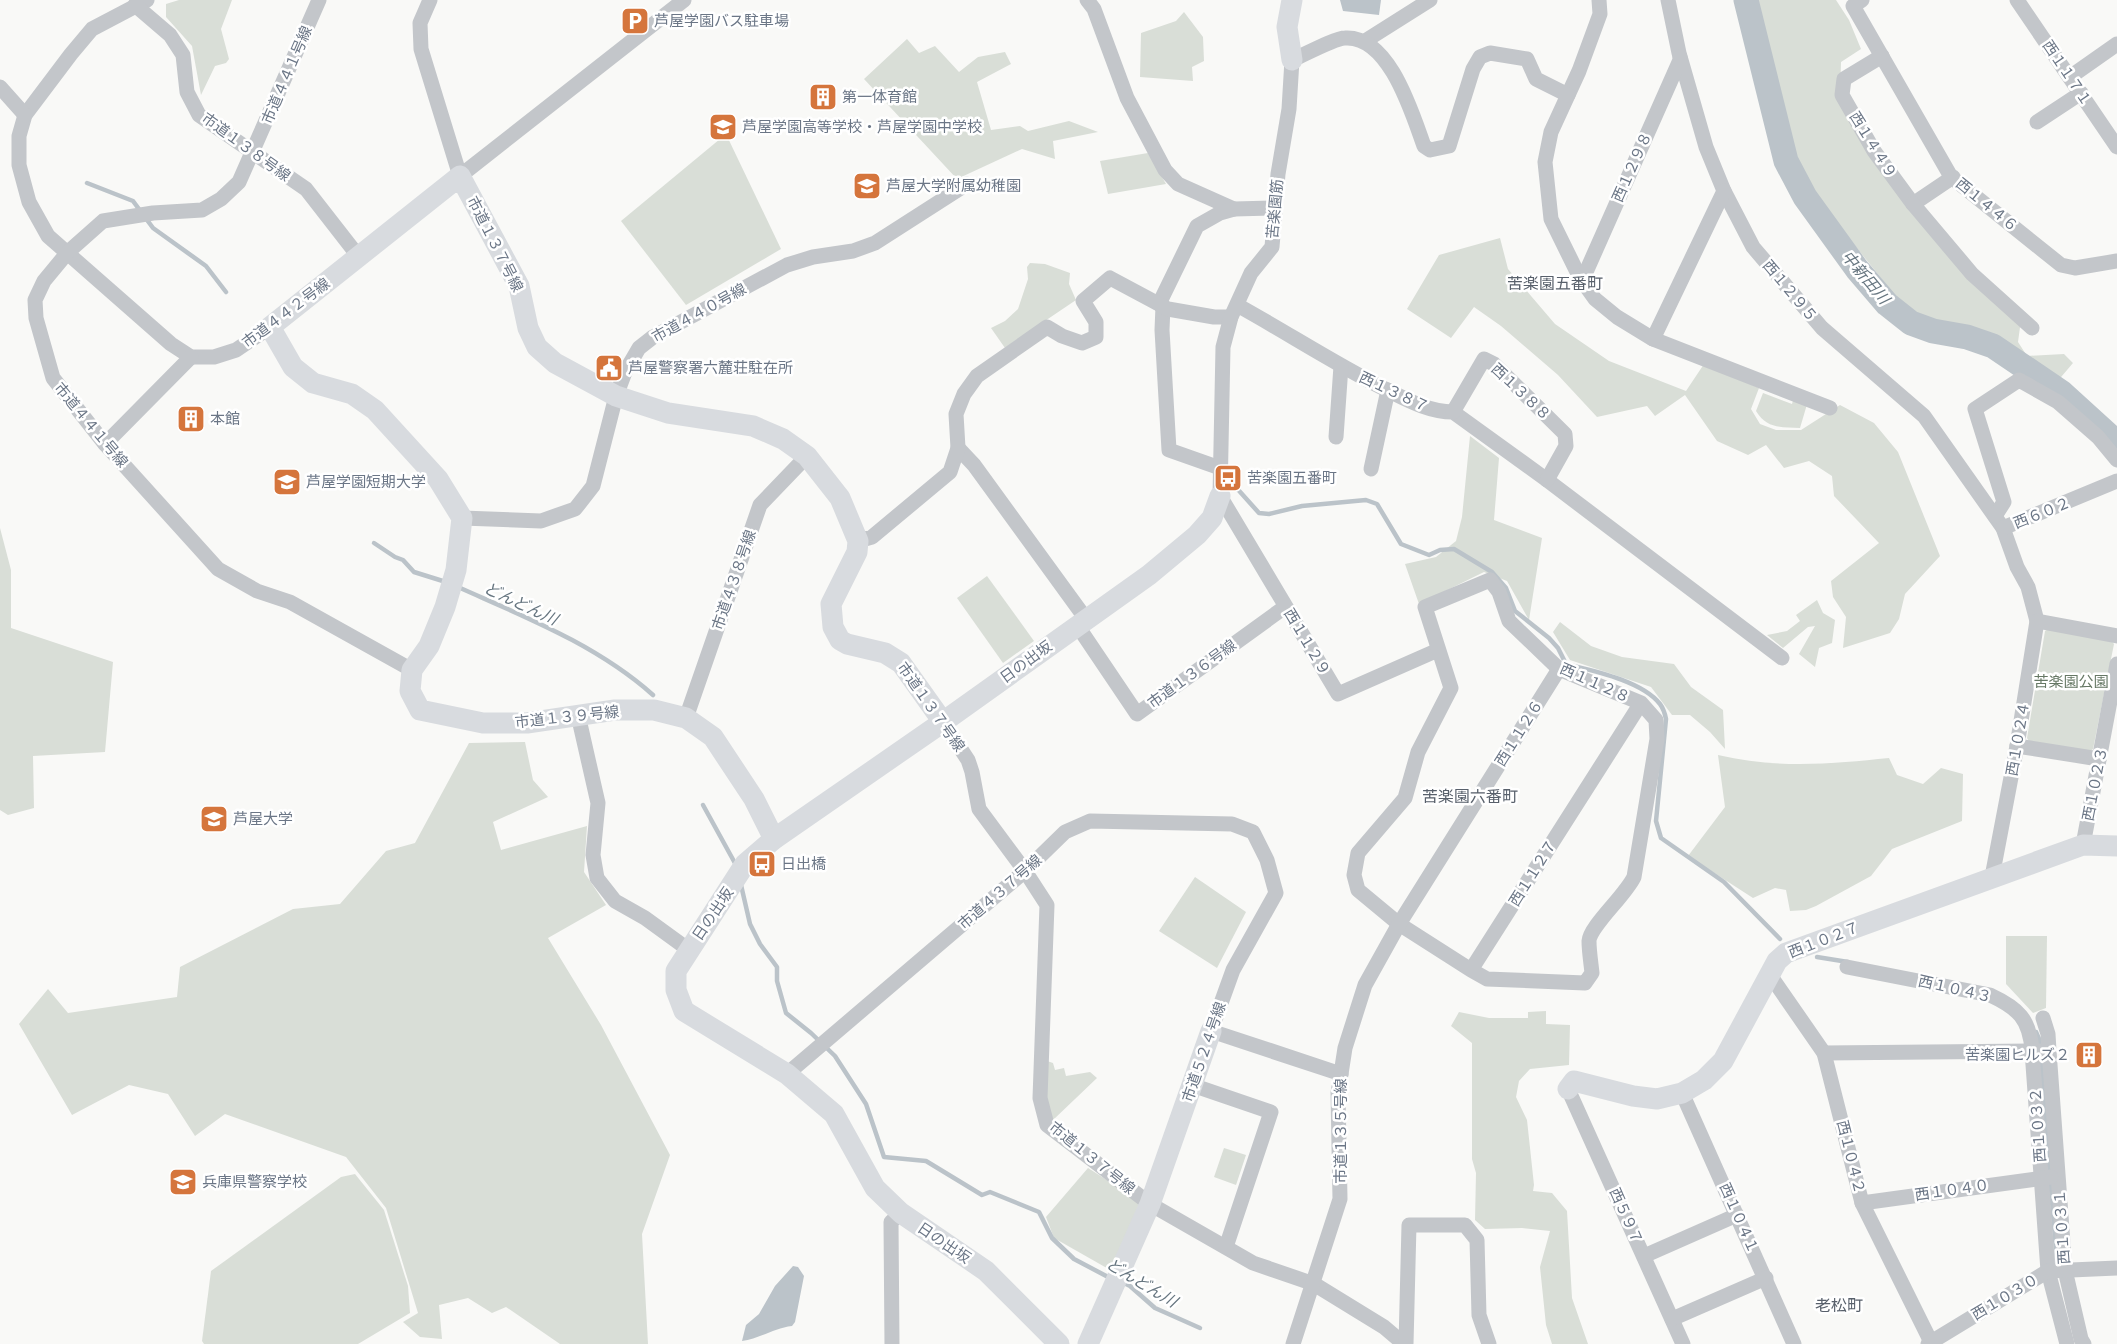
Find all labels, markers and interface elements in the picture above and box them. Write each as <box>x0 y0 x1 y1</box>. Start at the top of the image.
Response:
parking icon: 芦屋学園バス駐車場 <box>620 6 650 36</box>
place label: 芦屋学園バス駐車場 <box>654 12 789 30</box>
street label: 市道４４１号線 <box>258 23 316 127</box>
street label: 西１１７１ <box>2039 37 2095 109</box>
building icon: 第一体育館 <box>808 82 838 112</box>
place label: 第一体育館 <box>842 88 917 106</box>
street label: 西１４４９ <box>1845 108 1901 182</box>
street label: 市道１３８号線 <box>198 109 294 185</box>
school or university icon: 芦屋学園高等学校・芦屋学園中学校 <box>708 112 738 142</box>
place label: 芦屋学園高等学校・芦屋学園中学校 <box>742 118 982 136</box>
street label: 西１２９８ <box>1609 129 1655 205</box>
school or university icon: 芦屋大学附属幼稚園 <box>852 171 882 201</box>
street label: 西１４４６ <box>1952 174 2022 236</box>
place label: 芦屋大学附属幼稚園 <box>886 177 1021 195</box>
street label: 苦楽園筋 <box>1263 178 1287 240</box>
street label: 市道１３７号線 <box>463 193 527 295</box>
water label: 中新田川 <box>1837 247 1895 310</box>
street label: 西１２９５ <box>1759 256 1821 326</box>
street label: 市道４４２号線 <box>239 274 333 352</box>
district label: 苦楽園五番町 <box>1507 274 1603 294</box>
street label: 市道４４０号線 <box>649 280 749 346</box>
public building icon: 芦屋警察署六麓荘駐在所 <box>594 353 624 383</box>
place label: 芦屋警察署六麓荘駐在所 <box>628 359 793 377</box>
street label: 西１３８８ <box>1487 360 1555 424</box>
street label: 西１３８７ <box>1356 368 1432 416</box>
street label: 市道４４１号線 <box>50 379 132 471</box>
building icon: 本館 <box>176 404 206 434</box>
place label: 本館 <box>210 410 240 428</box>
bus stop icon: 苦楽園五番町 <box>1213 463 1243 493</box>
school or university icon: 芦屋学園短期大学 <box>272 467 302 497</box>
place label: 苦楽園五番町 <box>1247 469 1337 487</box>
place label: 芦屋学園短期大学 <box>306 473 426 491</box>
street label: 西６０２ <box>2011 493 2073 533</box>
street label: 市道４３８号線 <box>708 527 760 633</box>
water label: どんどん川 <box>480 578 563 631</box>
street label: 西１１２９ <box>1280 605 1334 679</box>
street label: 市道１３６号線 <box>1144 636 1240 712</box>
street label: 日の出坂 <box>996 637 1056 687</box>
street label: 市道１３７号線 <box>894 659 968 755</box>
street label: 西１１２８ <box>1557 660 1633 706</box>
park label: 苦楽園公園 <box>2033 673 2109 691</box>
street label: 西１１２６ <box>1491 696 1547 770</box>
street label: 西１０２４ <box>2003 700 2033 778</box>
street label: 市道１３９号線 <box>514 703 620 731</box>
street label: 西１０２３ <box>2079 745 2111 823</box>
district label: 苦楽園六番町 <box>1422 787 1518 807</box>
school or university icon: 芦屋大学 <box>199 804 229 834</box>
place label: 芦屋大学 <box>233 810 293 828</box>
street label: 西１１２７ <box>1505 836 1561 910</box>
bus stop icon: 日出橋 <box>747 849 777 879</box>
street label: 市道４３７号線 <box>954 851 1046 933</box>
place label: 日出橋 <box>781 855 826 873</box>
street label: 日の出坂 <box>689 884 737 944</box>
street label: 西１０２７ <box>1786 918 1862 962</box>
street label: 西１０４３ <box>1916 972 1994 1006</box>
street label: 市道５２４号線 <box>1178 999 1230 1105</box>
building icon: 苦楽園ヒルズ２ <box>2074 1040 2104 1070</box>
place label: 苦楽園ヒルズ２ <box>1965 1046 2070 1064</box>
street label: 市道１３５号線 <box>1332 1078 1350 1184</box>
street label: 西１０３２ <box>2026 1087 2050 1163</box>
street label: 市道１３７号線 <box>1046 1118 1138 1198</box>
street label: 西１０４２ <box>1833 1118 1869 1196</box>
school or university icon: 兵庫県警察学校 <box>168 1167 198 1197</box>
place label: 兵庫県警察学校 <box>202 1173 307 1191</box>
street label: 西１０４０ <box>1914 1176 1990 1204</box>
street label: 西１０４１ <box>1716 1180 1762 1256</box>
street label: 西５９７ <box>1606 1185 1646 1247</box>
street label: 西１０３１ <box>2050 1189 2074 1265</box>
street label: 日の出坂 <box>914 1219 974 1267</box>
water label: どんどん川 <box>1102 1254 1182 1313</box>
street label: 西１０３０ <box>1968 1270 2042 1324</box>
district label: 老松町 <box>1815 1296 1863 1316</box>

